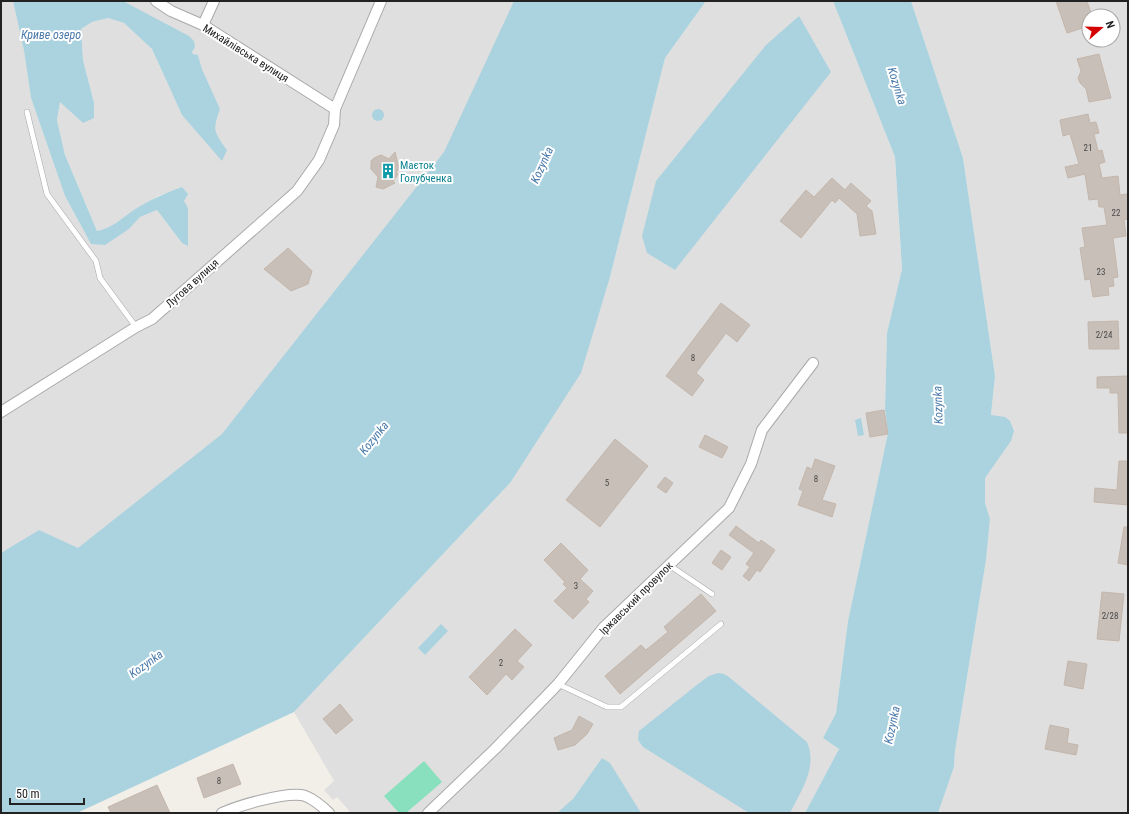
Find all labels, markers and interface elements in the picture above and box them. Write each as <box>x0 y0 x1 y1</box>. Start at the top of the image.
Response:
north arrow <box>1081 8 1121 48</box>
text: N <box>1103 19 1117 30</box>
street label: Михайлівська вулиця <box>200 22 291 85</box>
water label: Криве озеро <box>21 28 81 42</box>
water label: Kozynka <box>885 66 909 106</box>
house number: 21 <box>1084 143 1092 153</box>
water label: Kozynka <box>528 145 556 185</box>
place label: Маєток Голубченка <box>400 159 452 185</box>
building icon: Маєток Голубченка <box>379 162 397 180</box>
house number: 22 <box>1112 208 1121 218</box>
street label: Лугова вулиця <box>163 256 221 310</box>
house number: 23 <box>1097 267 1105 277</box>
house number: 2/24 <box>1096 330 1113 340</box>
house number: 8 <box>691 353 695 363</box>
water label: Kozynka <box>930 386 946 424</box>
water label: Kozynka <box>356 419 392 457</box>
house number: 8 <box>814 474 818 484</box>
house number: 5 <box>605 478 610 488</box>
street label: Іржавський провулок <box>597 558 676 638</box>
house number: 3 <box>574 581 578 591</box>
house number: 2/28 <box>1102 611 1118 621</box>
water label: Kozynka <box>126 647 166 681</box>
house number: 2 <box>499 658 504 668</box>
water label: Kozynka <box>881 705 903 745</box>
house number: 8 <box>217 776 221 786</box>
scale bar <box>10 780 84 806</box>
text: 50 m <box>16 787 40 801</box>

